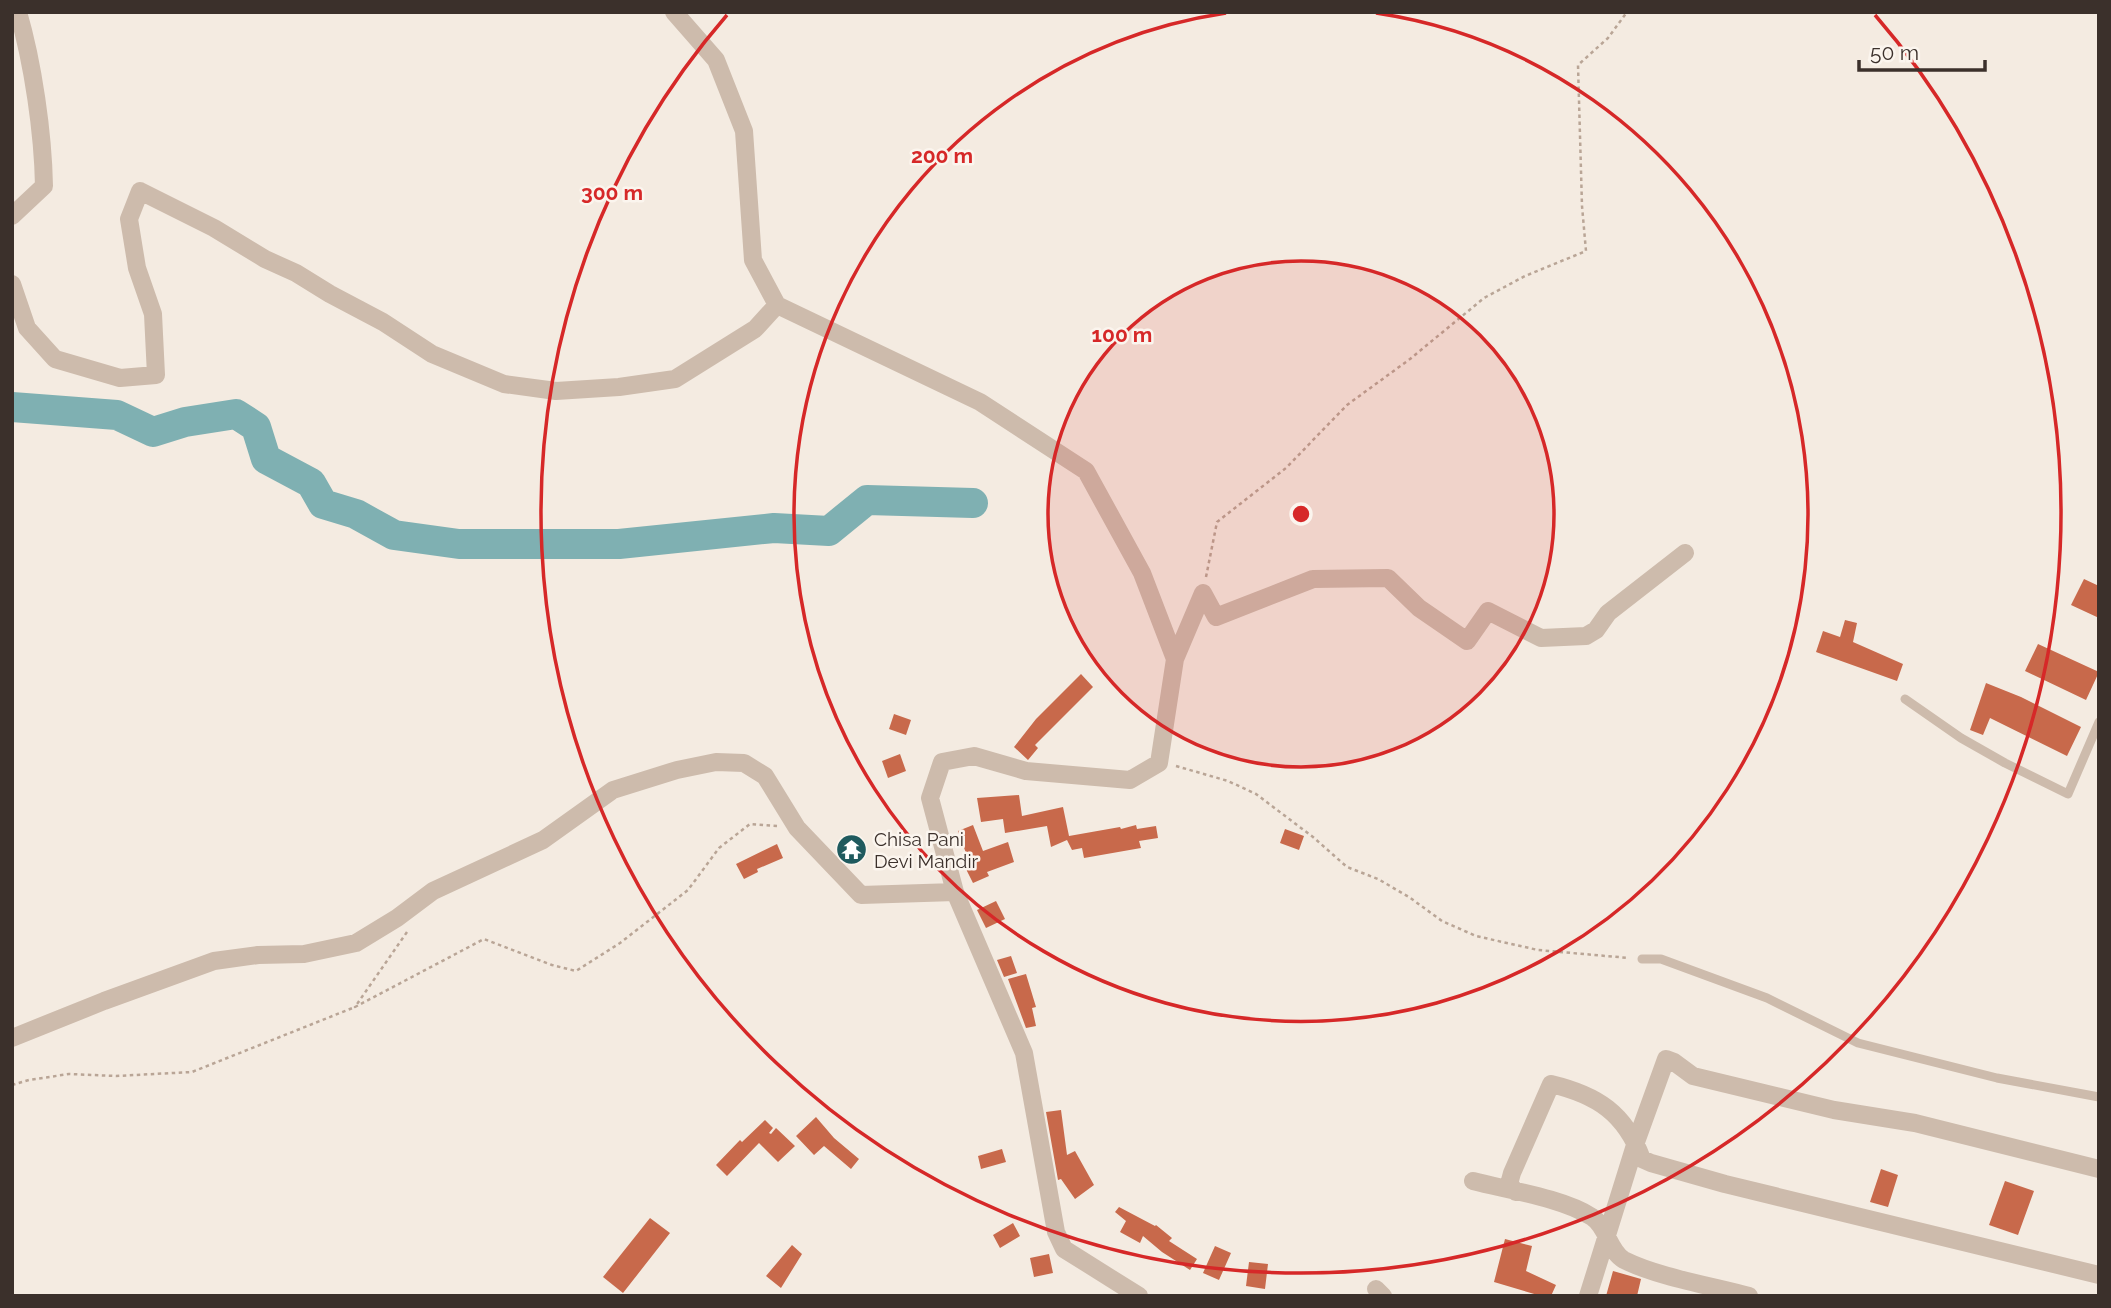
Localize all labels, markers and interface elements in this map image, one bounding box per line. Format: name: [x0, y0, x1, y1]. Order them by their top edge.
scale bar: [1859, 28, 1985, 72]
text: 50 m: [1870, 40, 1919, 65]
text: 200 m: [911, 143, 973, 168]
text: 300 m: [581, 180, 643, 205]
text: 100 m: [1092, 322, 1152, 347]
centre of rings: [1289, 502, 1313, 526]
place label: Chisa Pani Devi Mandir: [874, 828, 979, 872]
temple icon: Chisa Pani Devi Mandir: [834, 833, 868, 867]

